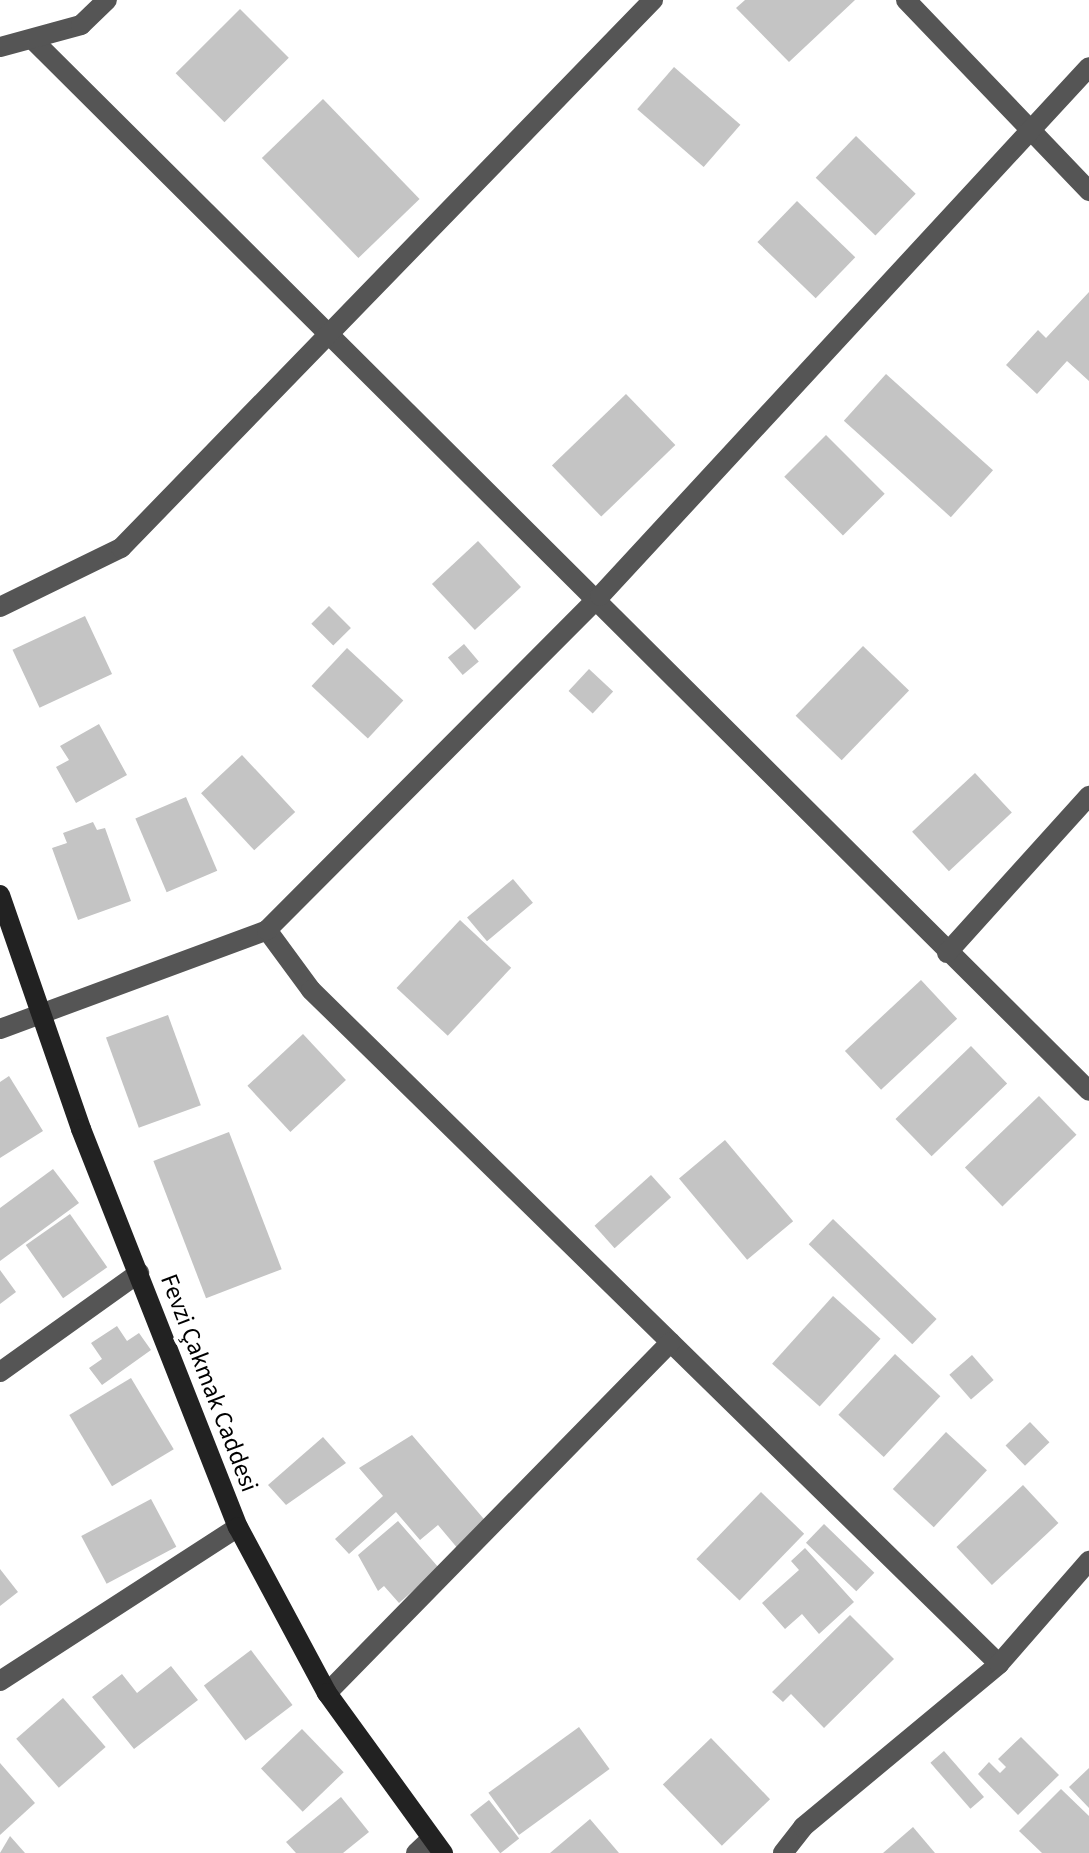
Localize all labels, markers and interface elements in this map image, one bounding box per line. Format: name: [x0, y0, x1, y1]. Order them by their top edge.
street label: Fevzi Çakmak Caddesi: [154, 1270, 264, 1496]

